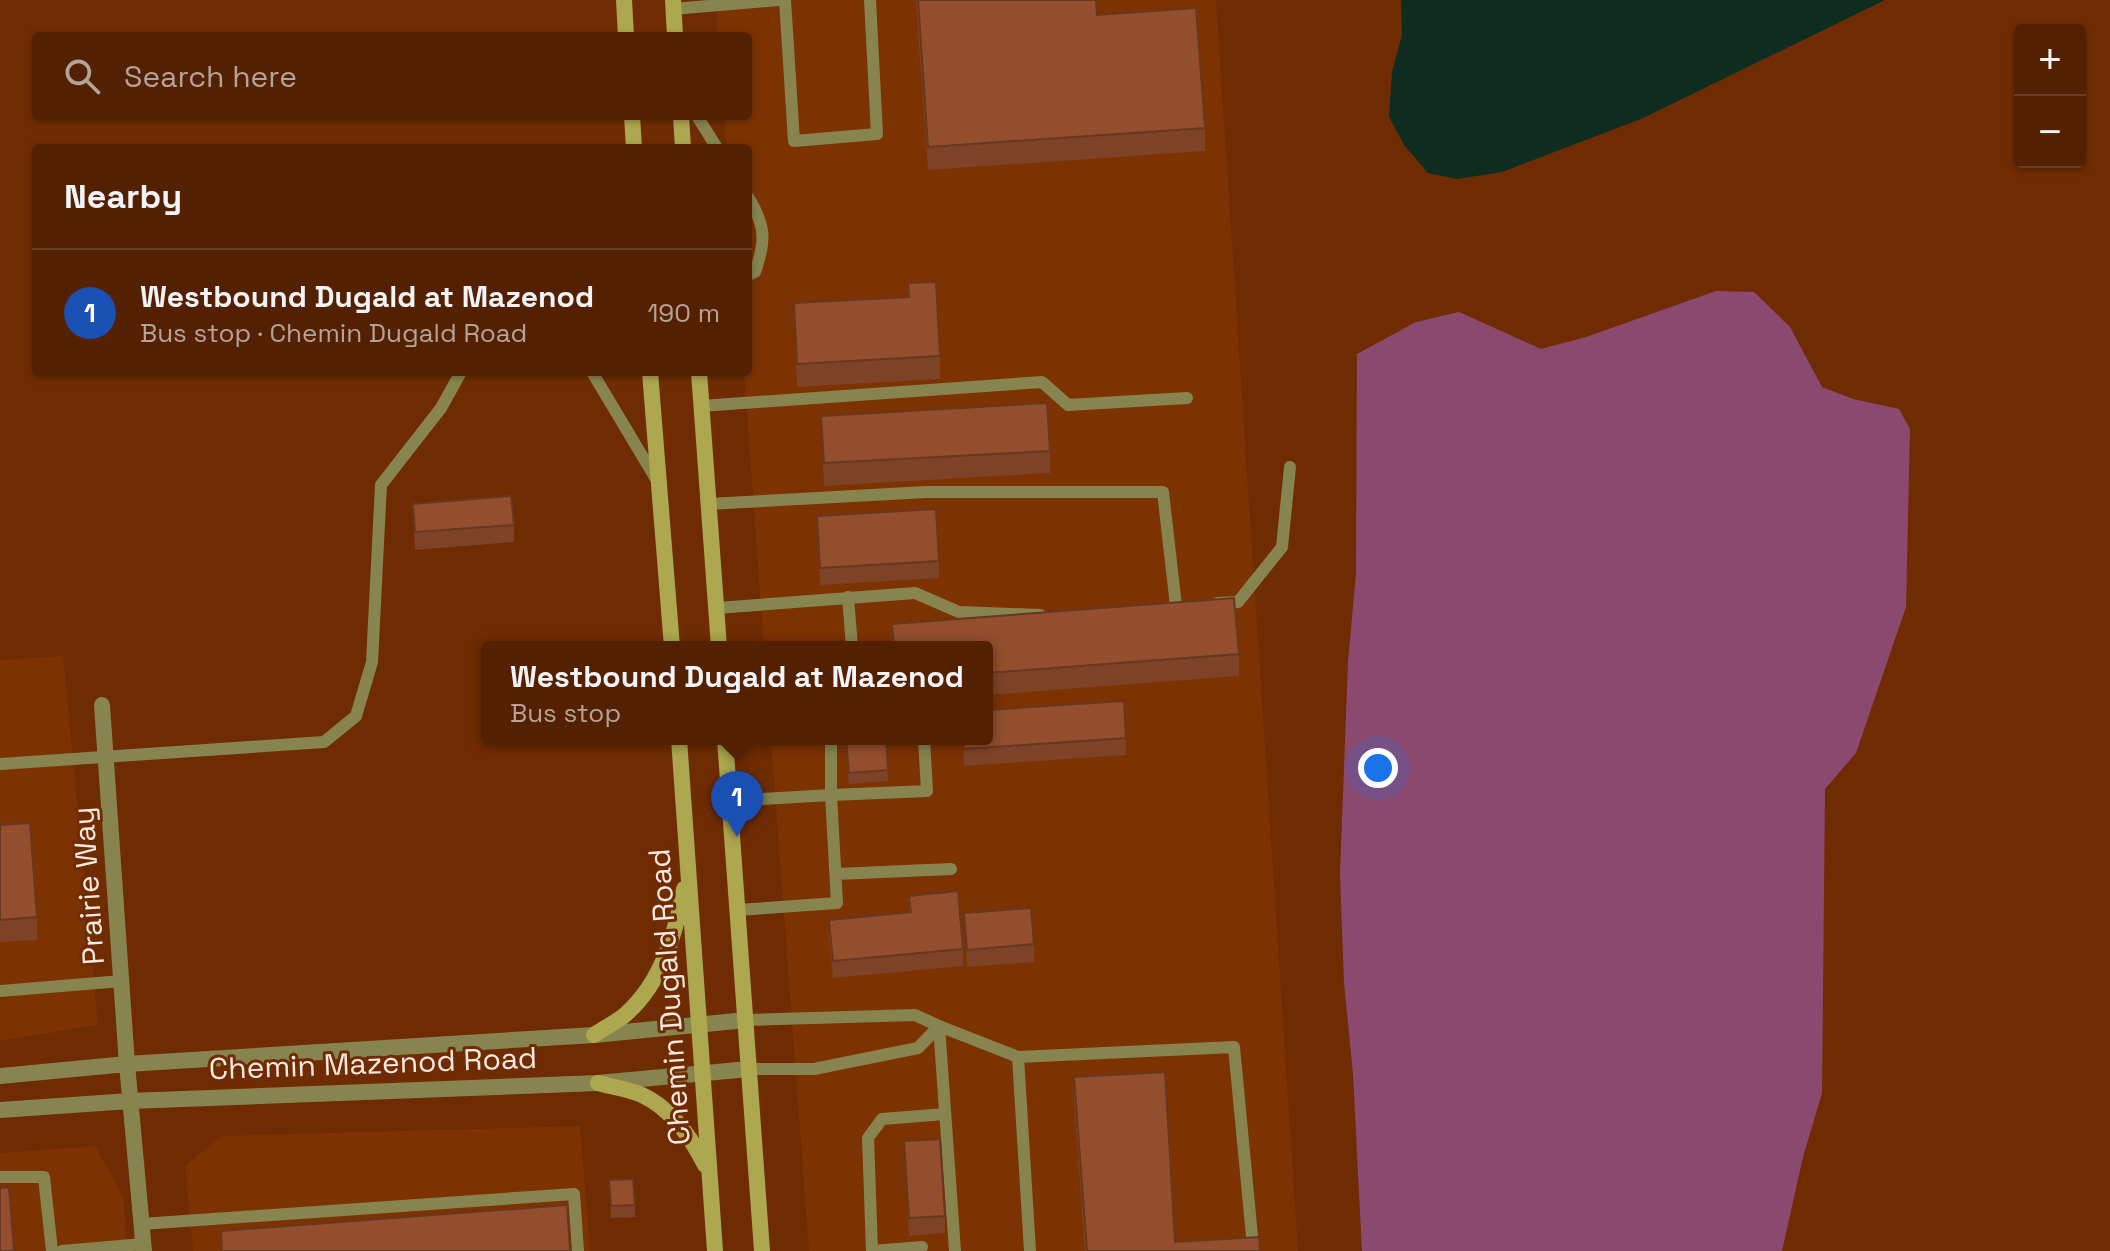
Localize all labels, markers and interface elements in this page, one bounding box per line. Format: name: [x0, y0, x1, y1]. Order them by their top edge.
map controls: [2014, 24, 2086, 168]
button: +: [2014, 24, 2086, 96]
search box: [32, 32, 752, 120]
icon: search: [60, 54, 104, 98]
text: Search here: [124, 57, 297, 96]
button: −: [2014, 96, 2086, 168]
text: Nearby: [64, 175, 182, 218]
text: Westbound Dugald at Mazenod: [140, 277, 594, 316]
text: 1: [84, 296, 96, 330]
text: 190 m: [648, 296, 720, 330]
text: Bus stop · Chemin Dugald Road: [140, 316, 527, 350]
popup: [481, 641, 993, 745]
text: Westbound Dugald at Mazenod: [510, 657, 964, 696]
text: Bus stop: [510, 696, 621, 730]
your location: [1358, 748, 1398, 788]
pin: 1: [711, 771, 763, 837]
street label: Prairie Way: [63, 806, 113, 966]
street label: Chemin Dugald Road: [639, 847, 699, 1147]
street label: Chemin Mazenod Road: [208, 1038, 538, 1088]

